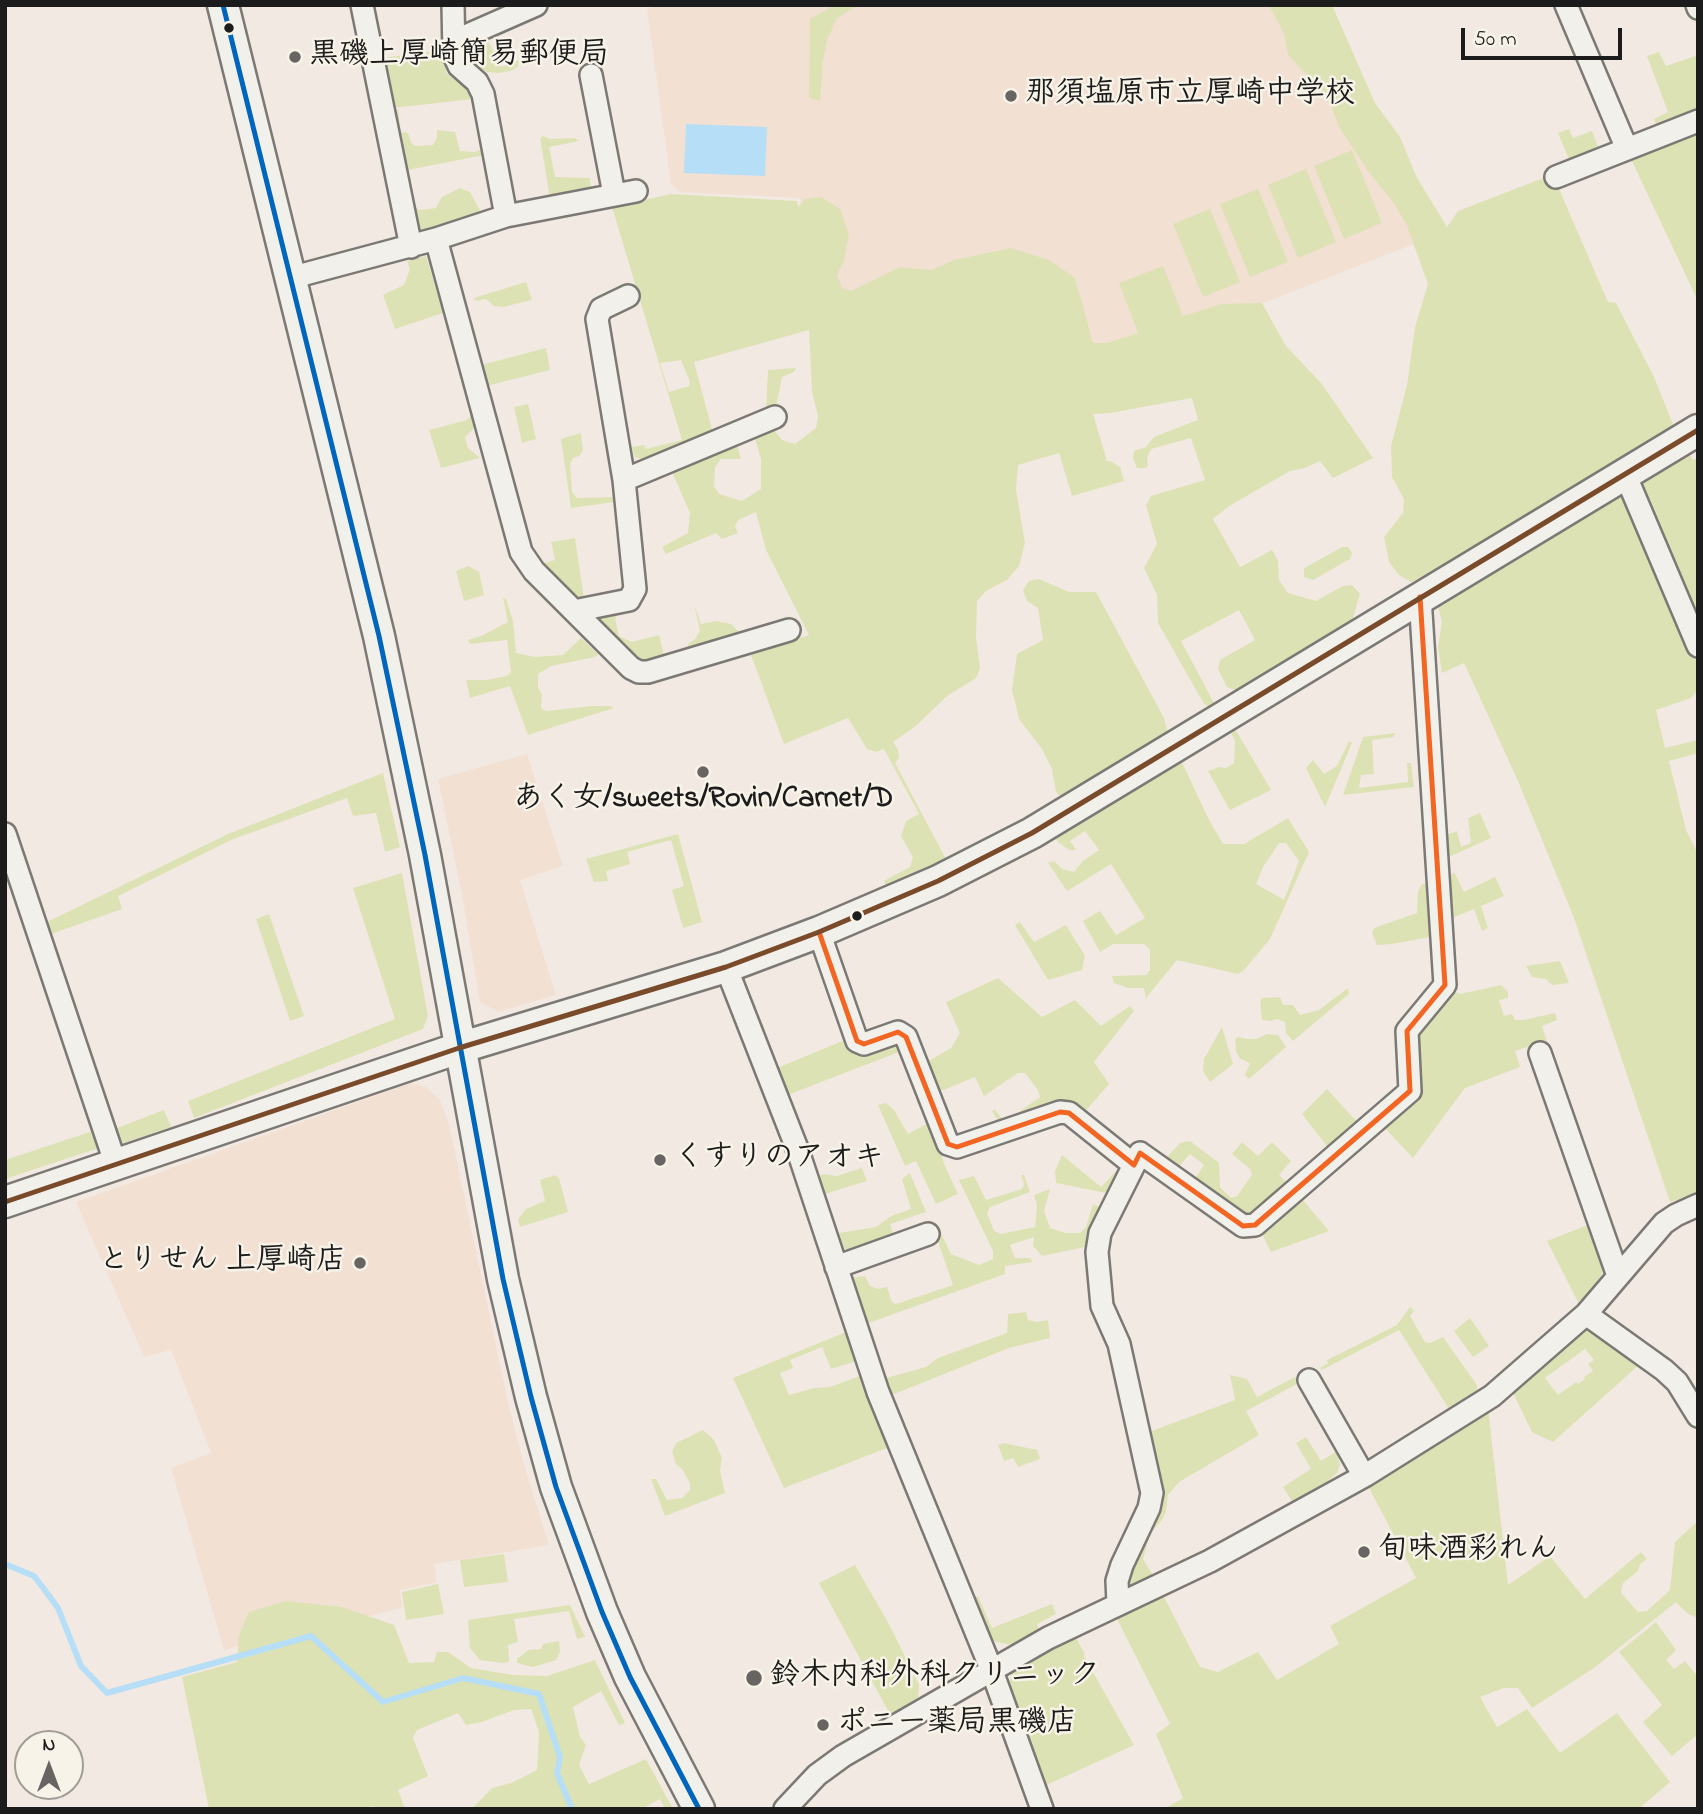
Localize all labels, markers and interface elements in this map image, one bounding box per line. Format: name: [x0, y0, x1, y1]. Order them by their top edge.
scale bar: [1465, 14, 1626, 58]
unlabelled marker: [222, 21, 236, 35]
text: 50 m: [1474, 25, 1517, 55]
place label: 黒磯上厚崎簡易郵便局: [309, 39, 609, 75]
marker: 黒磯上厚崎簡易郵便局: [287, 49, 303, 65]
place label: 那須塩原市立厚崎中学校: [1025, 78, 1355, 114]
marker: 那須塩原市立厚崎中学校: [1003, 88, 1019, 104]
marker: あく女/sweets/Rovin/Carnet/D: [695, 764, 711, 780]
place label: あく女/sweets/Rovin/Carnet/D: [513, 783, 893, 819]
unlabelled marker: [850, 909, 864, 923]
place label: くすりのアオキ: [674, 1142, 884, 1178]
marker: くすりのアオキ: [652, 1152, 668, 1168]
place label: とりせん 上厚崎店: [99, 1245, 346, 1281]
marker: とりせん 上厚崎店: [352, 1255, 368, 1271]
place label: 旬味酒彩れん: [1378, 1534, 1558, 1570]
marker: 旬味酒彩れん: [1356, 1544, 1372, 1560]
place label: 鈴木内科外科クリニック: [770, 1660, 1100, 1696]
marker: 鈴木内科外科クリニック: [744, 1668, 764, 1688]
place label: ポニー薬局黒磯店: [837, 1707, 1077, 1743]
marker: ポニー薬局黒磯店: [815, 1717, 831, 1733]
north arrow: [14, 1730, 84, 1800]
text: N: [43, 1732, 55, 1759]

